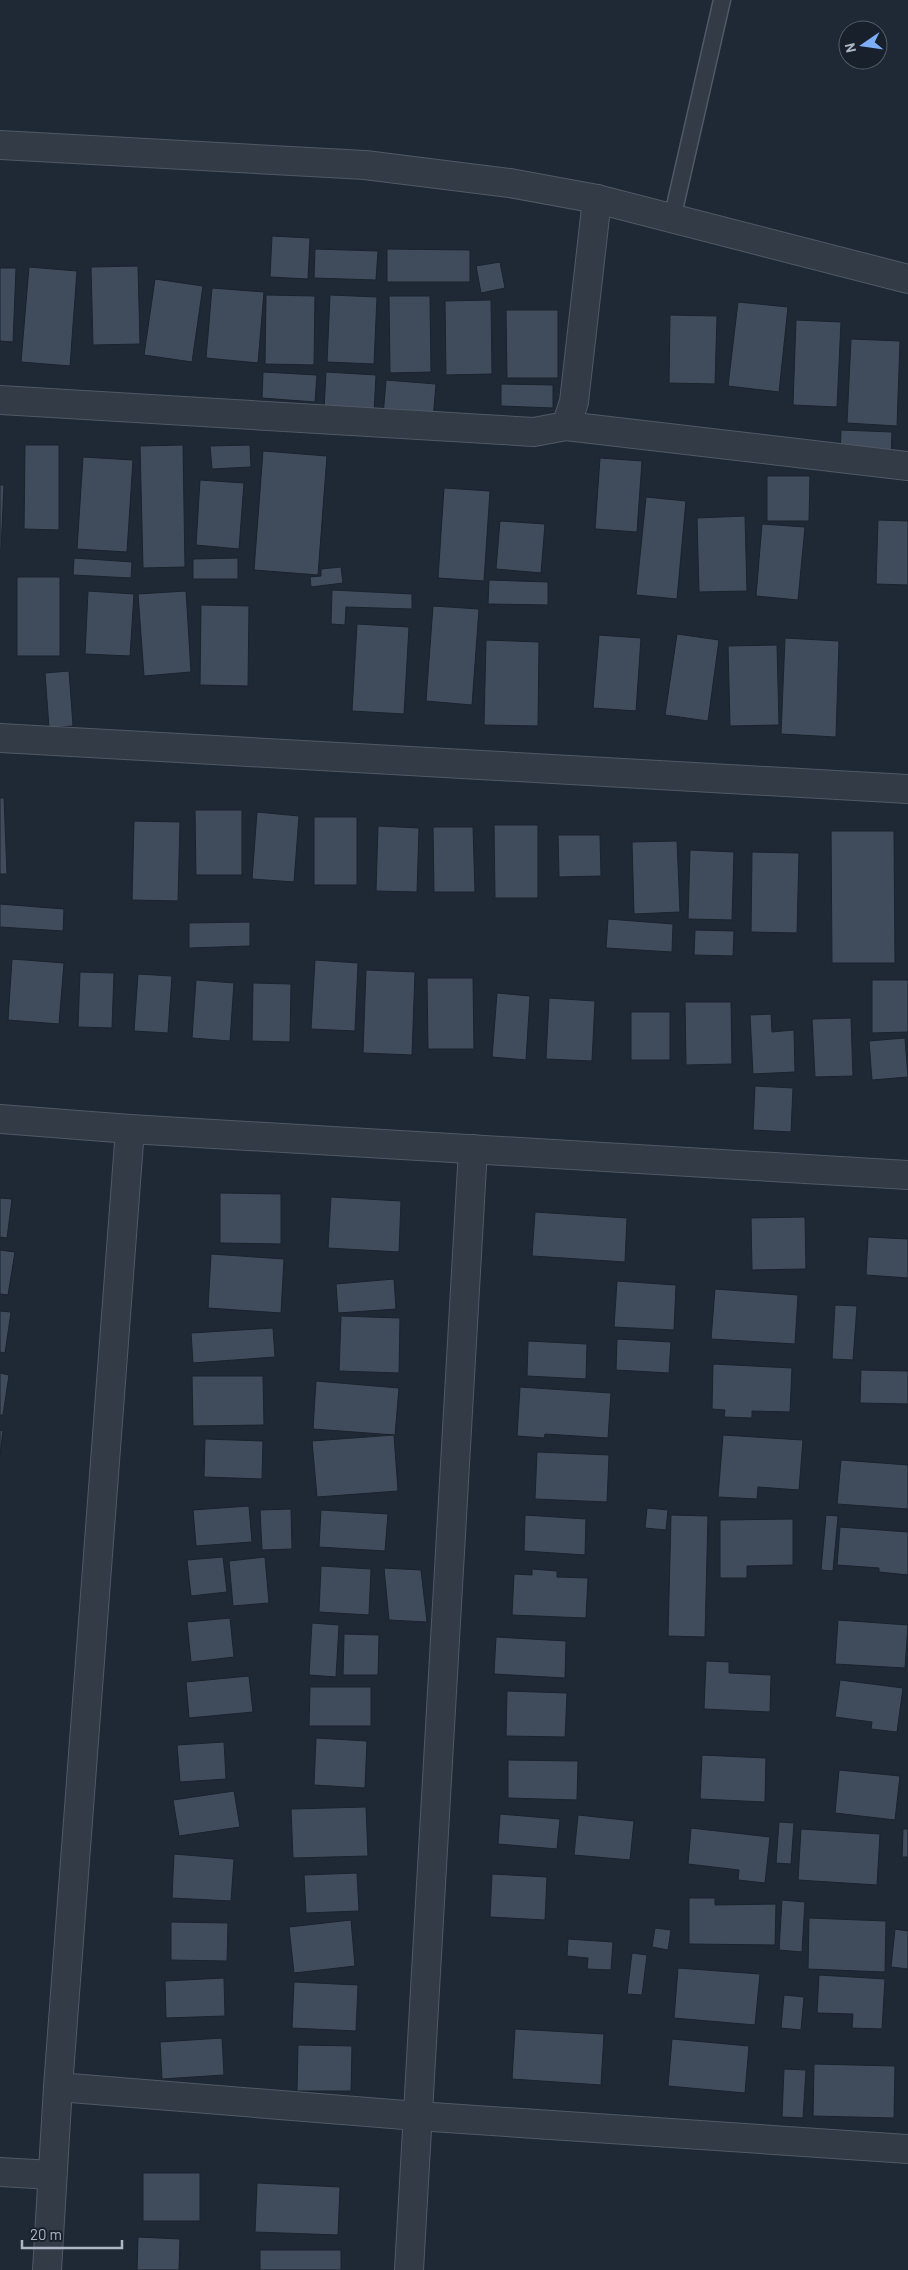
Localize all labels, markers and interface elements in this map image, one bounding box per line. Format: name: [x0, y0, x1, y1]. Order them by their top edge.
north arrow: [838, 20, 888, 70]
text: N: [841, 42, 859, 54]
scale bar: [22, 2218, 122, 2250]
text: 20 m: [30, 2225, 62, 2243]

